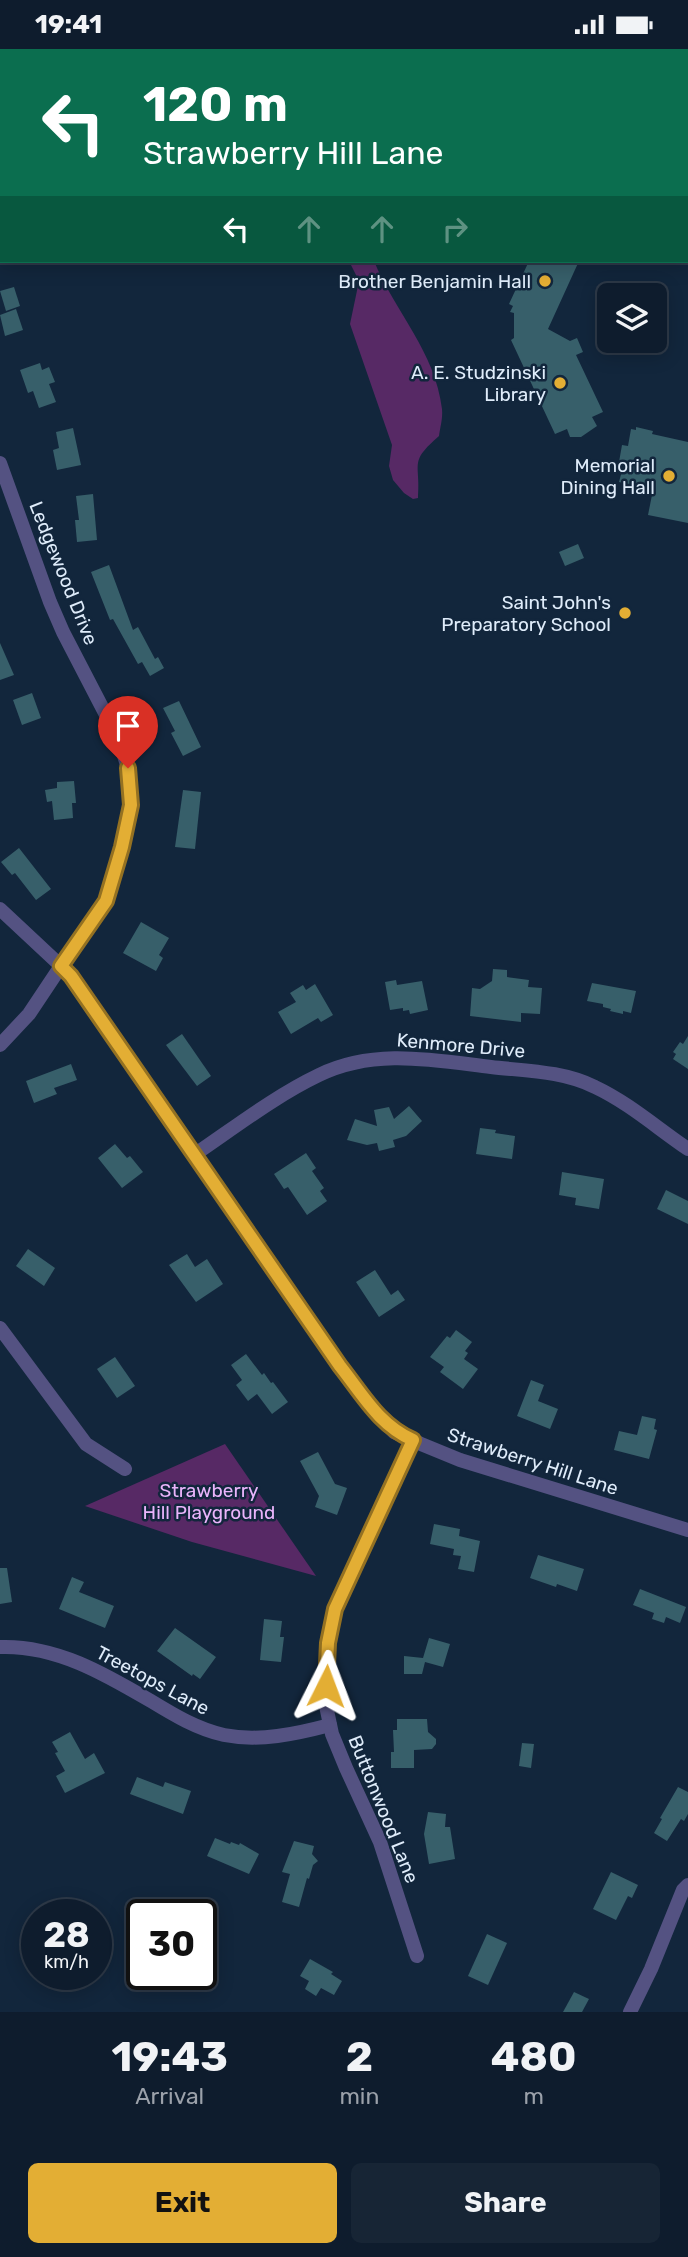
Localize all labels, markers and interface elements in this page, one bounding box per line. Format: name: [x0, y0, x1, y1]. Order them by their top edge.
text: 19:41: [35, 9, 102, 40]
text: 120 m: [143, 75, 288, 133]
icon: left: [28, 77, 119, 168]
text: Strawberry Hill Lane: [143, 134, 444, 172]
icon: left: [217, 210, 255, 248]
icon: ahead: [290, 210, 328, 248]
icon: ahead: [363, 210, 401, 248]
icon: right: [436, 210, 474, 248]
place label: Brother Benjamin Hall: [338, 270, 531, 293]
marker: Brother Benjamin Hall: [537, 273, 553, 289]
map controls: [597, 283, 667, 353]
button: layers: [597, 283, 667, 353]
place label: A. E. Studzinski Library: [411, 361, 546, 406]
marker: A. E. Studzinski Library: [552, 375, 568, 391]
place label: Memorial Dining Hall: [560, 454, 655, 499]
marker: Memorial Dining Hall: [661, 468, 677, 484]
street label: Ledgewood Drive: [24, 498, 103, 648]
place label: Saint John's Preparatory School: [441, 591, 611, 636]
marker: Saint John's Preparatory School: [617, 605, 633, 621]
pin: [98, 696, 158, 768]
icon: arrive: [109, 707, 147, 745]
street label: Kenmore Drive: [396, 1028, 526, 1063]
street label: Strawberry Hill Lane: [444, 1423, 621, 1500]
park label: Strawberry Hill Playground: [143, 1479, 275, 1524]
street label: Treetops Lane: [92, 1641, 213, 1720]
position arrow: [289, 1649, 363, 1723]
street label: Buttonwood Lane: [343, 1732, 424, 1886]
speed limit sign: 30: [126, 1899, 217, 1990]
text: 28: [43, 1914, 90, 1956]
text: km/h: [44, 1951, 89, 1973]
text: 19:43: [111, 2032, 228, 2082]
text: 2: [346, 2032, 373, 2082]
text: 480: [491, 2032, 576, 2082]
text: Arrival: [135, 2082, 204, 2110]
text: min: [339, 2082, 379, 2110]
text: m: [523, 2082, 544, 2110]
button: Exit: [28, 2163, 337, 2243]
button: Share: [351, 2163, 660, 2243]

